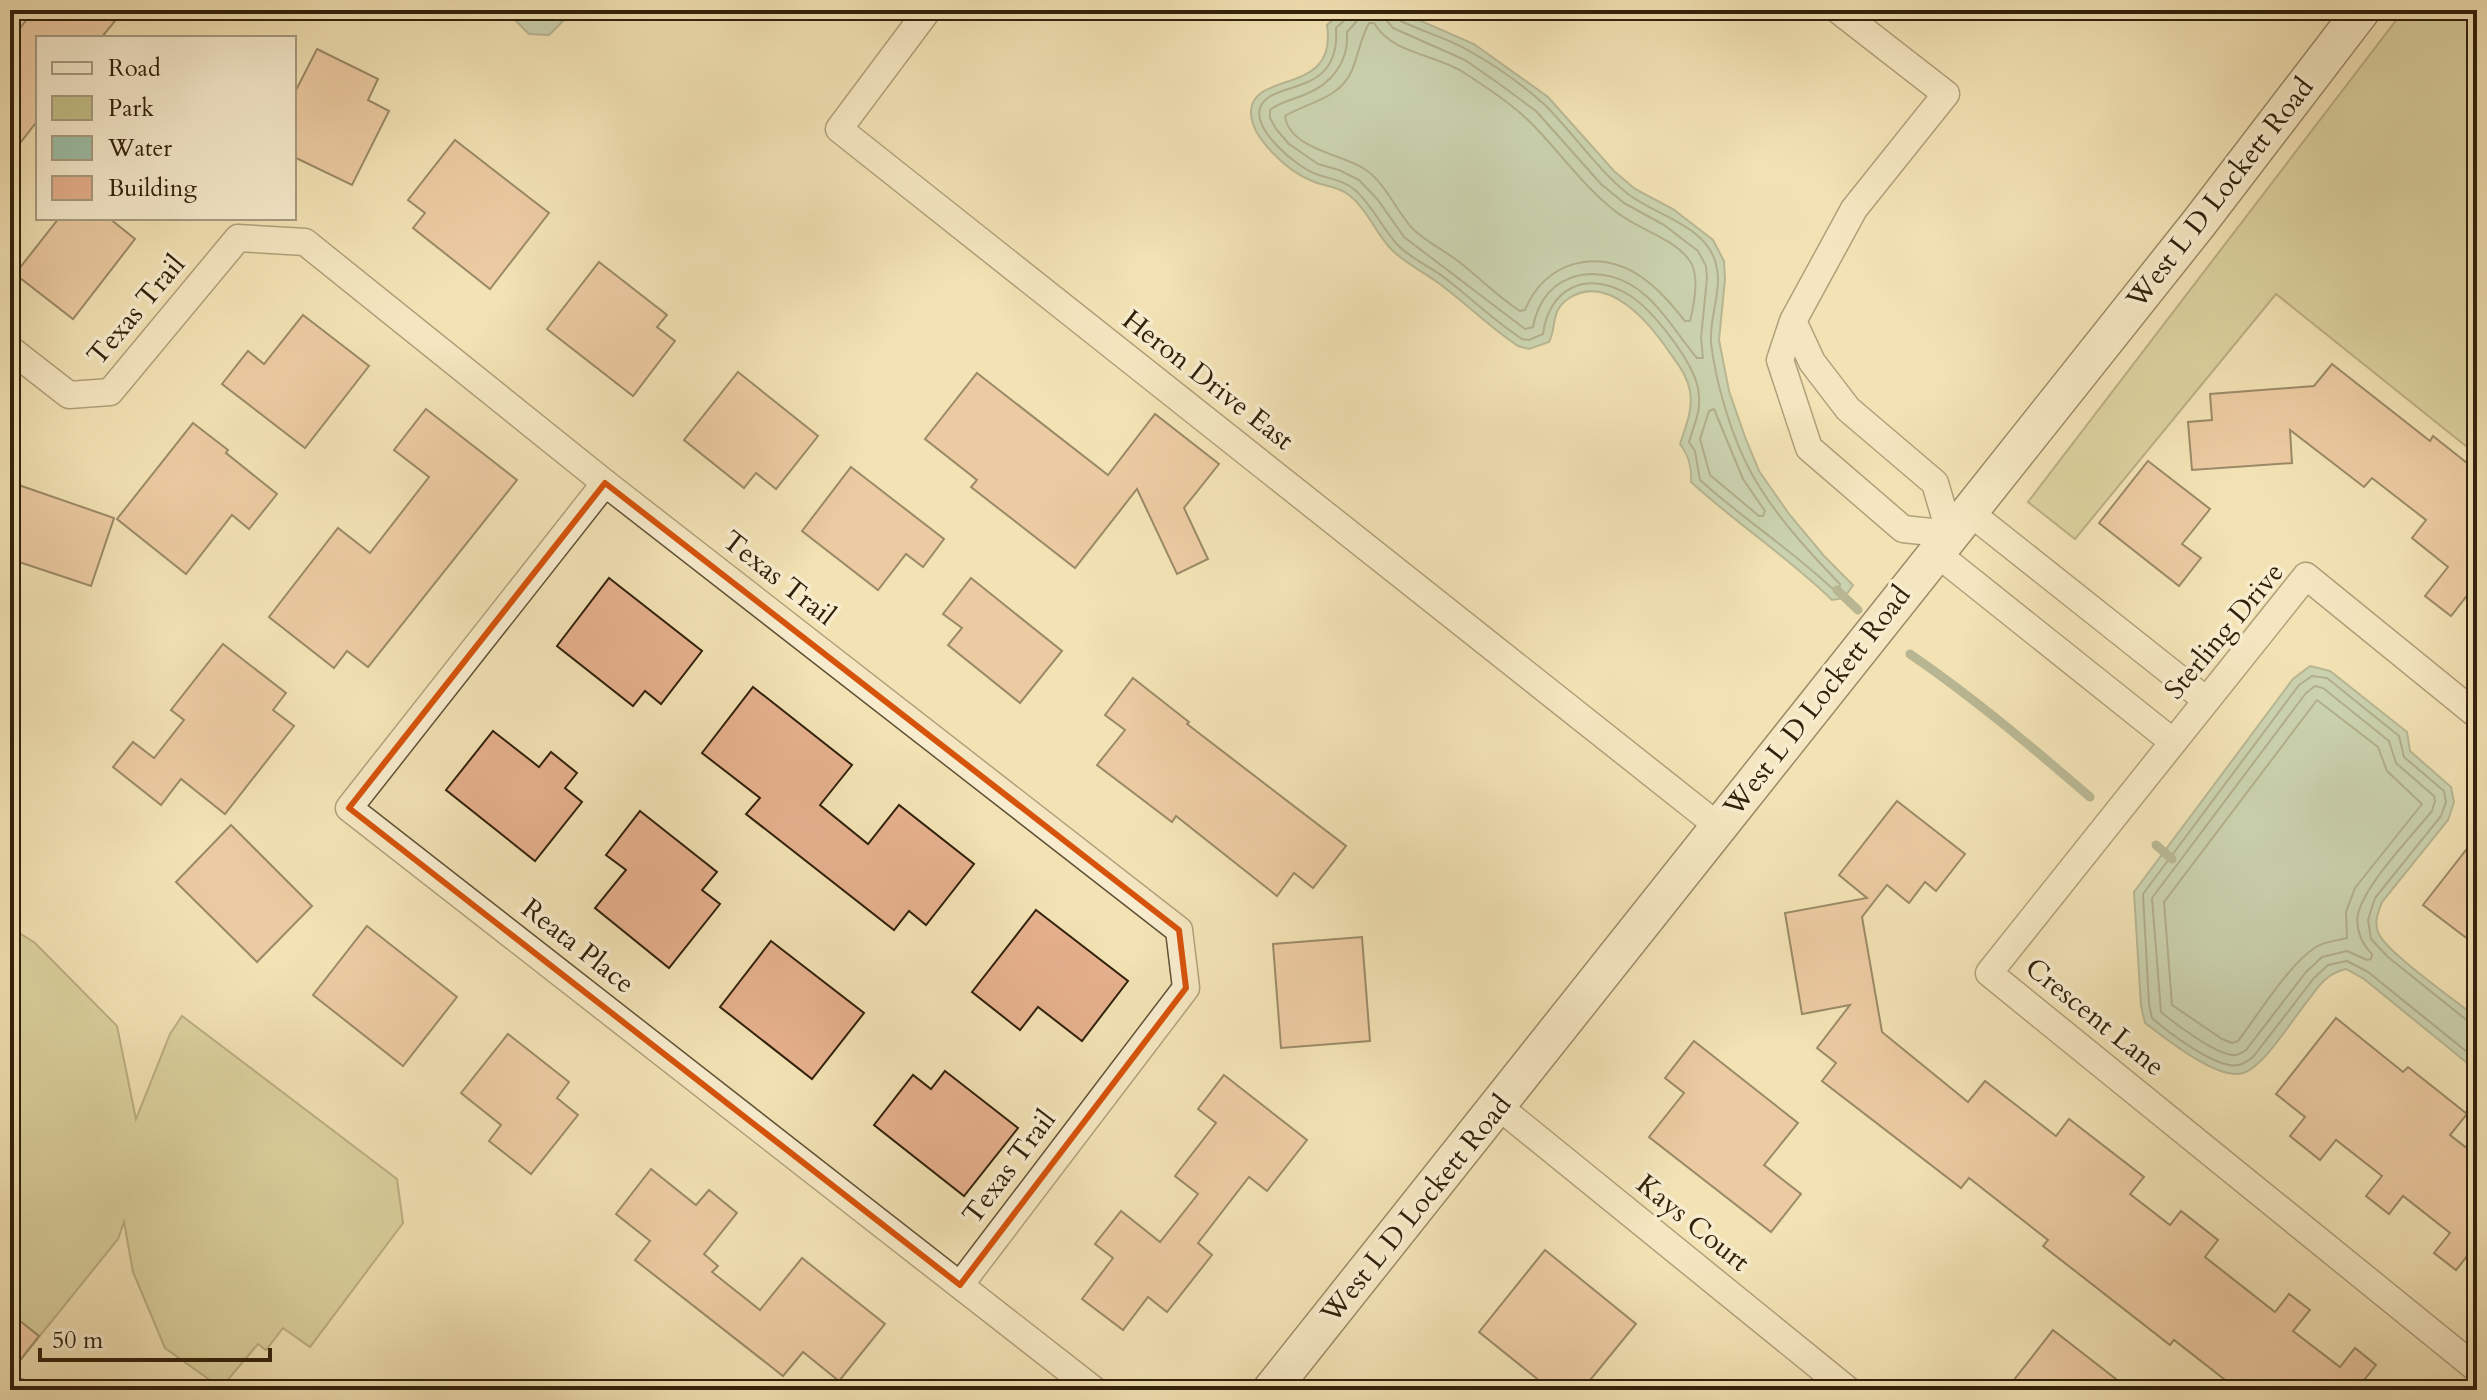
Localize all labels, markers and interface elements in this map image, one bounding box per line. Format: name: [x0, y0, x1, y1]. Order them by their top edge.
legend: [36, 36, 296, 220]
text: Road: [108, 52, 161, 85]
street label: West L D Lockett Road: [2117, 70, 2322, 317]
text: Park: [108, 92, 154, 125]
text: Water: [107, 132, 172, 165]
text: Building: [108, 172, 198, 205]
street label: Texas Trail: [78, 246, 194, 374]
street label: Heron Drive East: [1114, 301, 1302, 459]
street label: Texas Trail: [715, 522, 843, 634]
street label: Sterling Drive: [2156, 555, 2292, 707]
street label: West L D Lockett Road: [1714, 578, 1919, 825]
street label: Reata Place: [514, 890, 642, 1002]
street label: Crescent Lane: [2017, 949, 2173, 1085]
street label: West L D Lockett Road: [1311, 1087, 1520, 1332]
street label: Texas Trail: [954, 1102, 1064, 1232]
street label: Kays Court: [1628, 1166, 1758, 1281]
scale bar: [40, 1312, 270, 1362]
text: 50 m: [52, 1324, 104, 1357]

